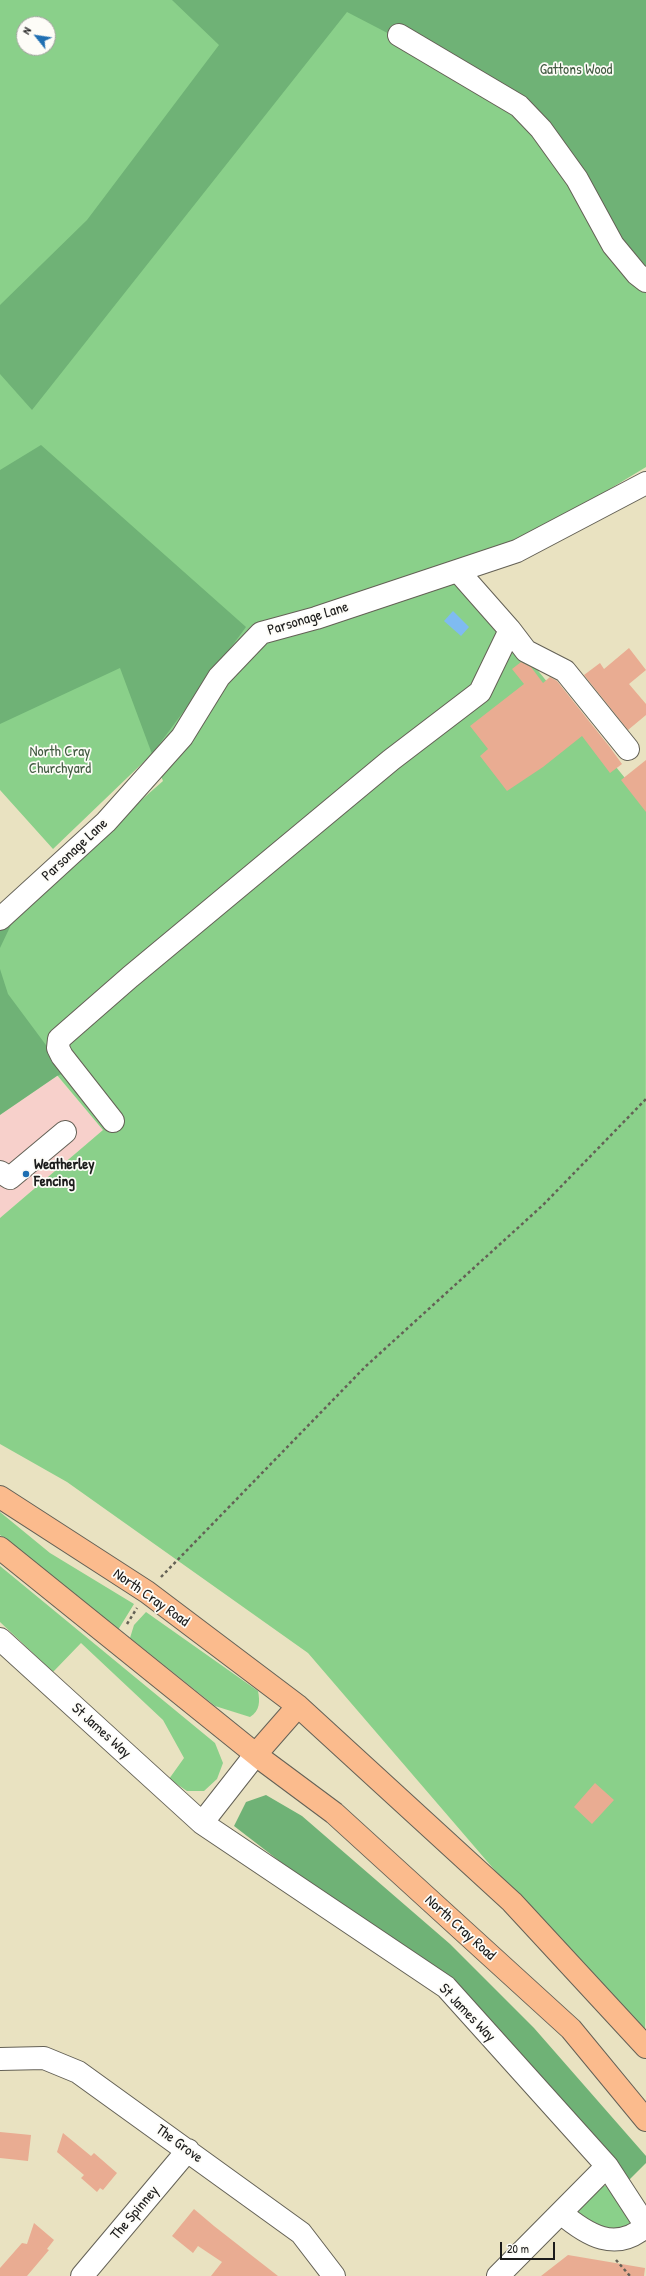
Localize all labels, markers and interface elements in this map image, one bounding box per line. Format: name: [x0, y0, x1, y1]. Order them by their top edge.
north arrow: [16, 16, 56, 56]
text: N: [19, 24, 34, 37]
park label: Gattons Wood: [540, 61, 612, 79]
street label: Parsonage Lane: [265, 598, 351, 640]
park label: North Cray Churchyard: [29, 743, 91, 778]
street label: Parsonage Lane: [38, 815, 112, 885]
place label: Weatherley Fencing: [34, 1156, 95, 1191]
marker: Weatherley Fencing: [21, 1169, 31, 1179]
street label: North Cray Road: [109, 1565, 193, 1631]
street label: St James Way: [68, 1700, 134, 1762]
street label: North Cray Road: [421, 1892, 499, 1964]
street label: St James Way: [435, 1980, 499, 2046]
street label: The Grove: [152, 2121, 206, 2167]
street label: The Spinney: [107, 2182, 163, 2244]
scale bar: [502, 2234, 557, 2260]
text: 20 m: [507, 2240, 529, 2257]

